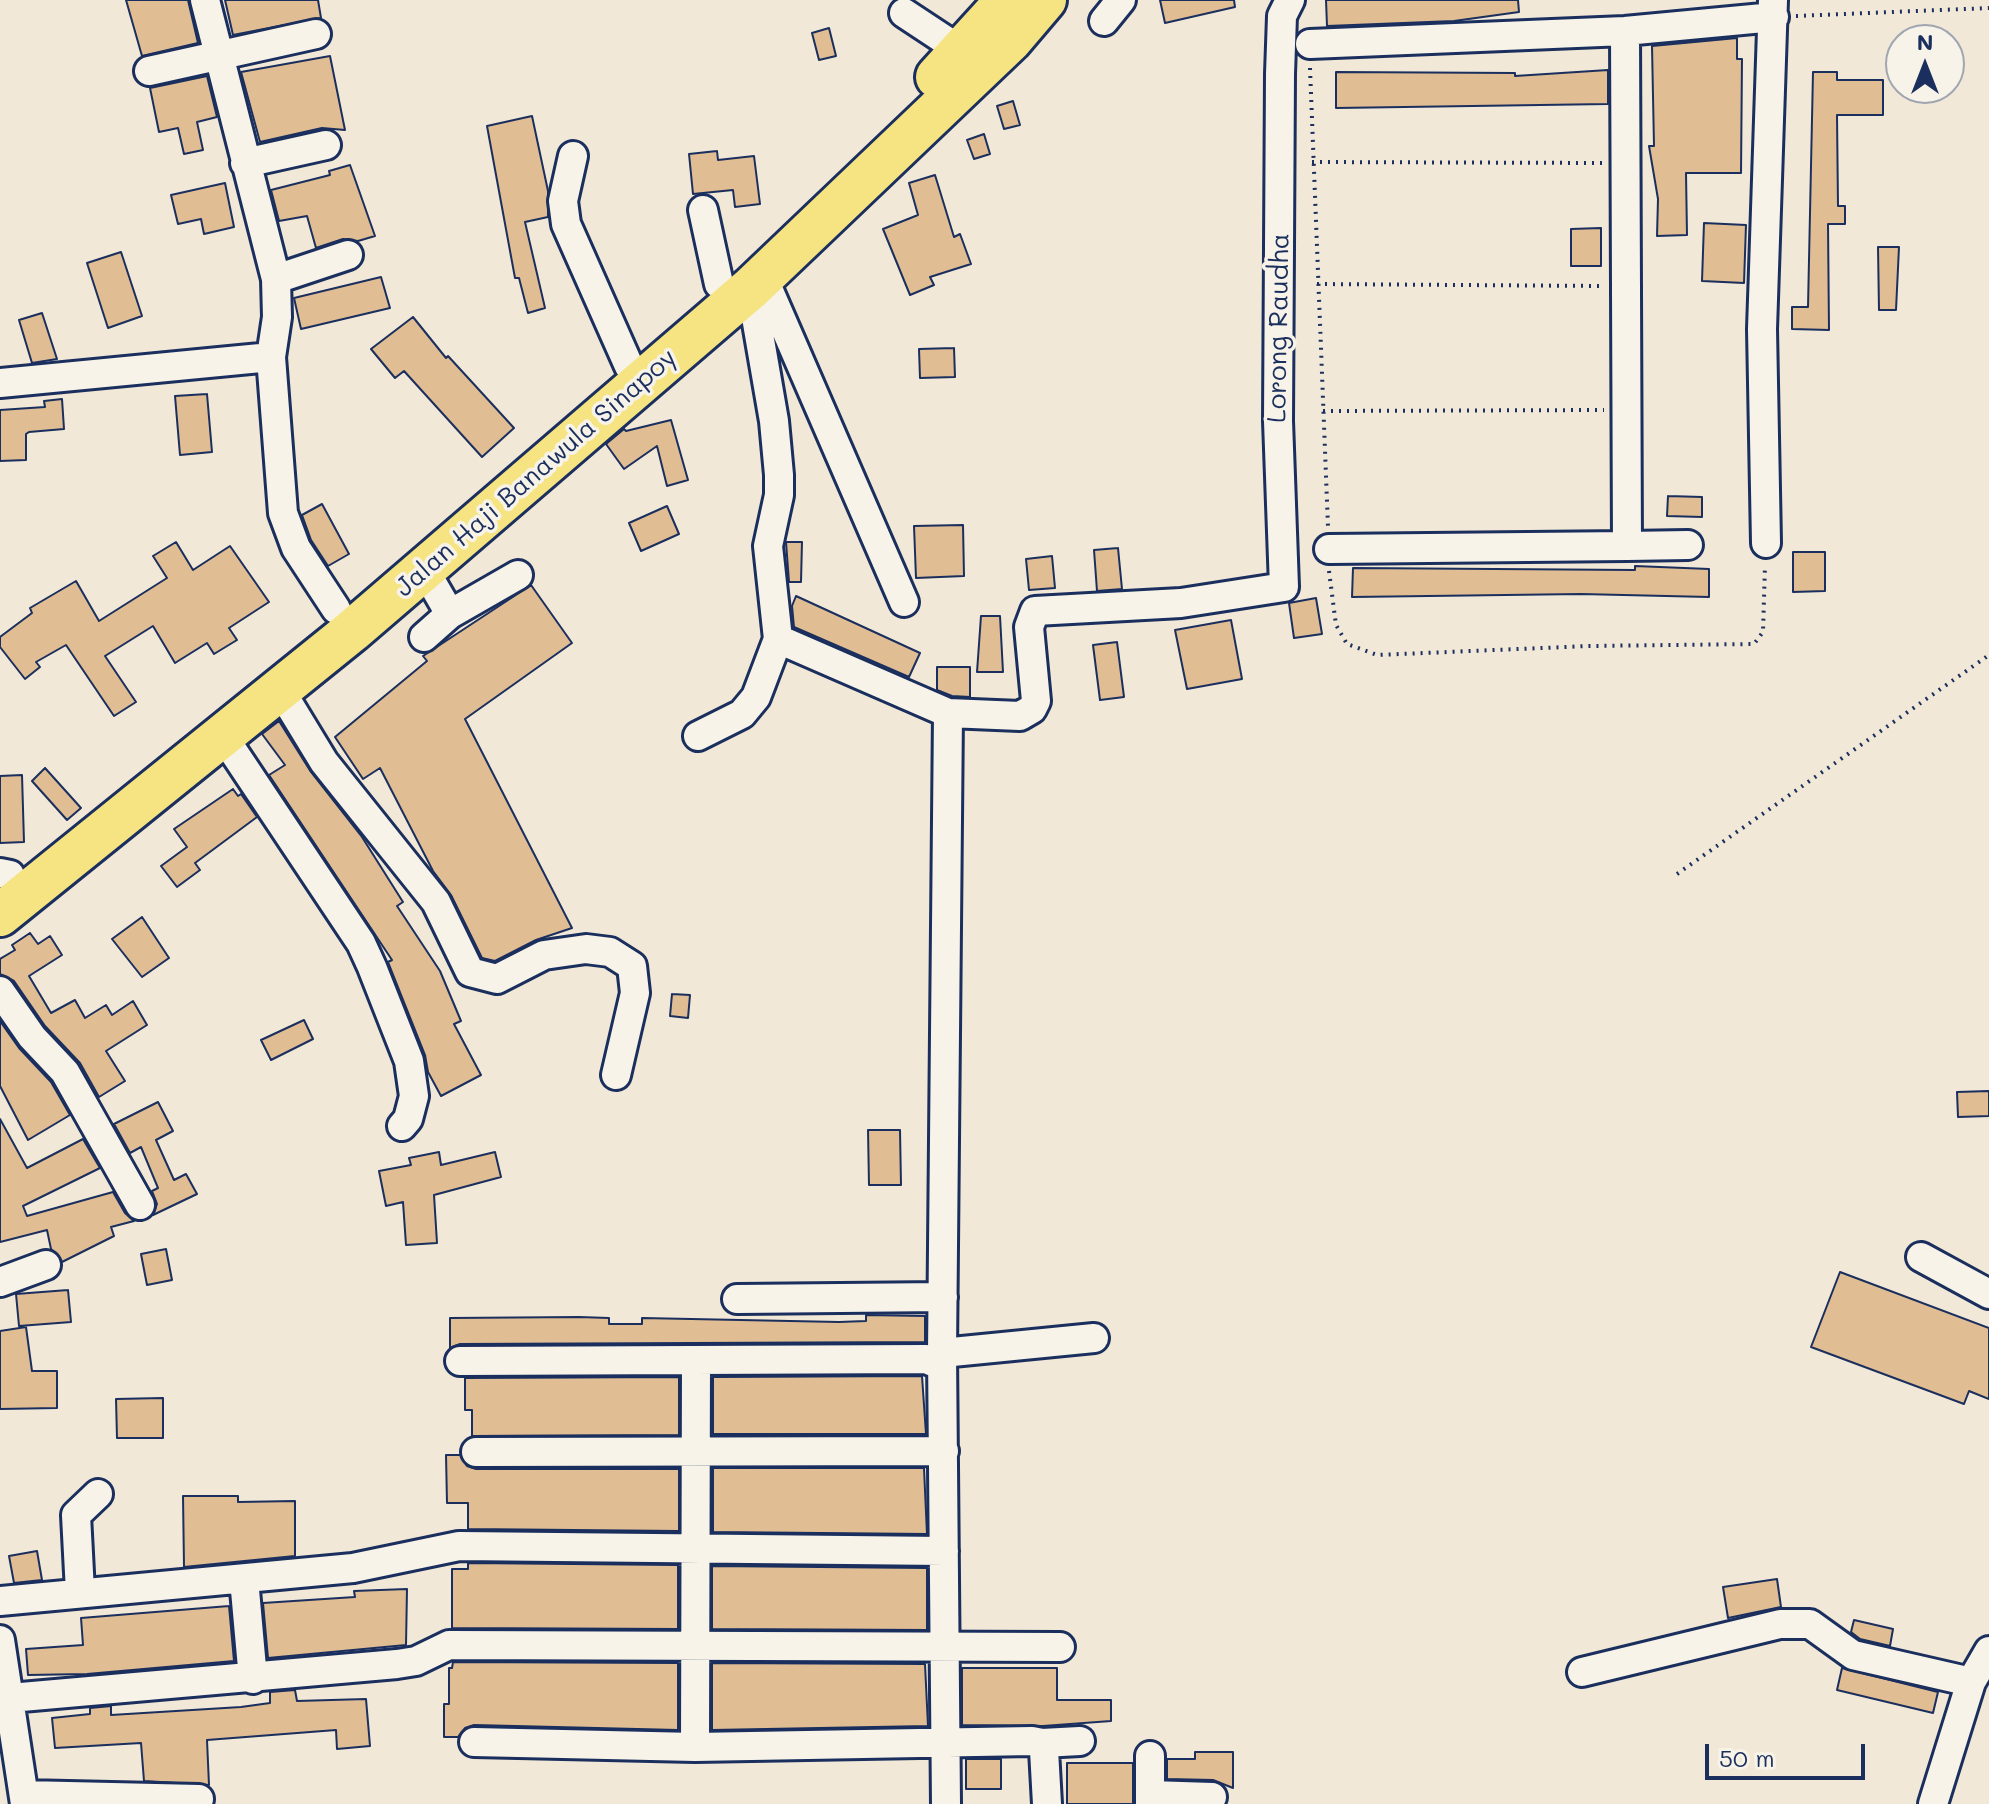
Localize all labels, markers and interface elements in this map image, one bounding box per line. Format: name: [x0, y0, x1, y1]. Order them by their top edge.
north arrow: [1885, 24, 1965, 104]
text: N: [1917, 27, 1933, 56]
street label: Lorong Raudha: [1262, 233, 1296, 423]
street label: Jalan Haji Banawula Sinapoy: [389, 342, 683, 604]
scale bar: [1709, 1728, 1869, 1778]
text: 50 m: [1719, 1742, 1775, 1773]

